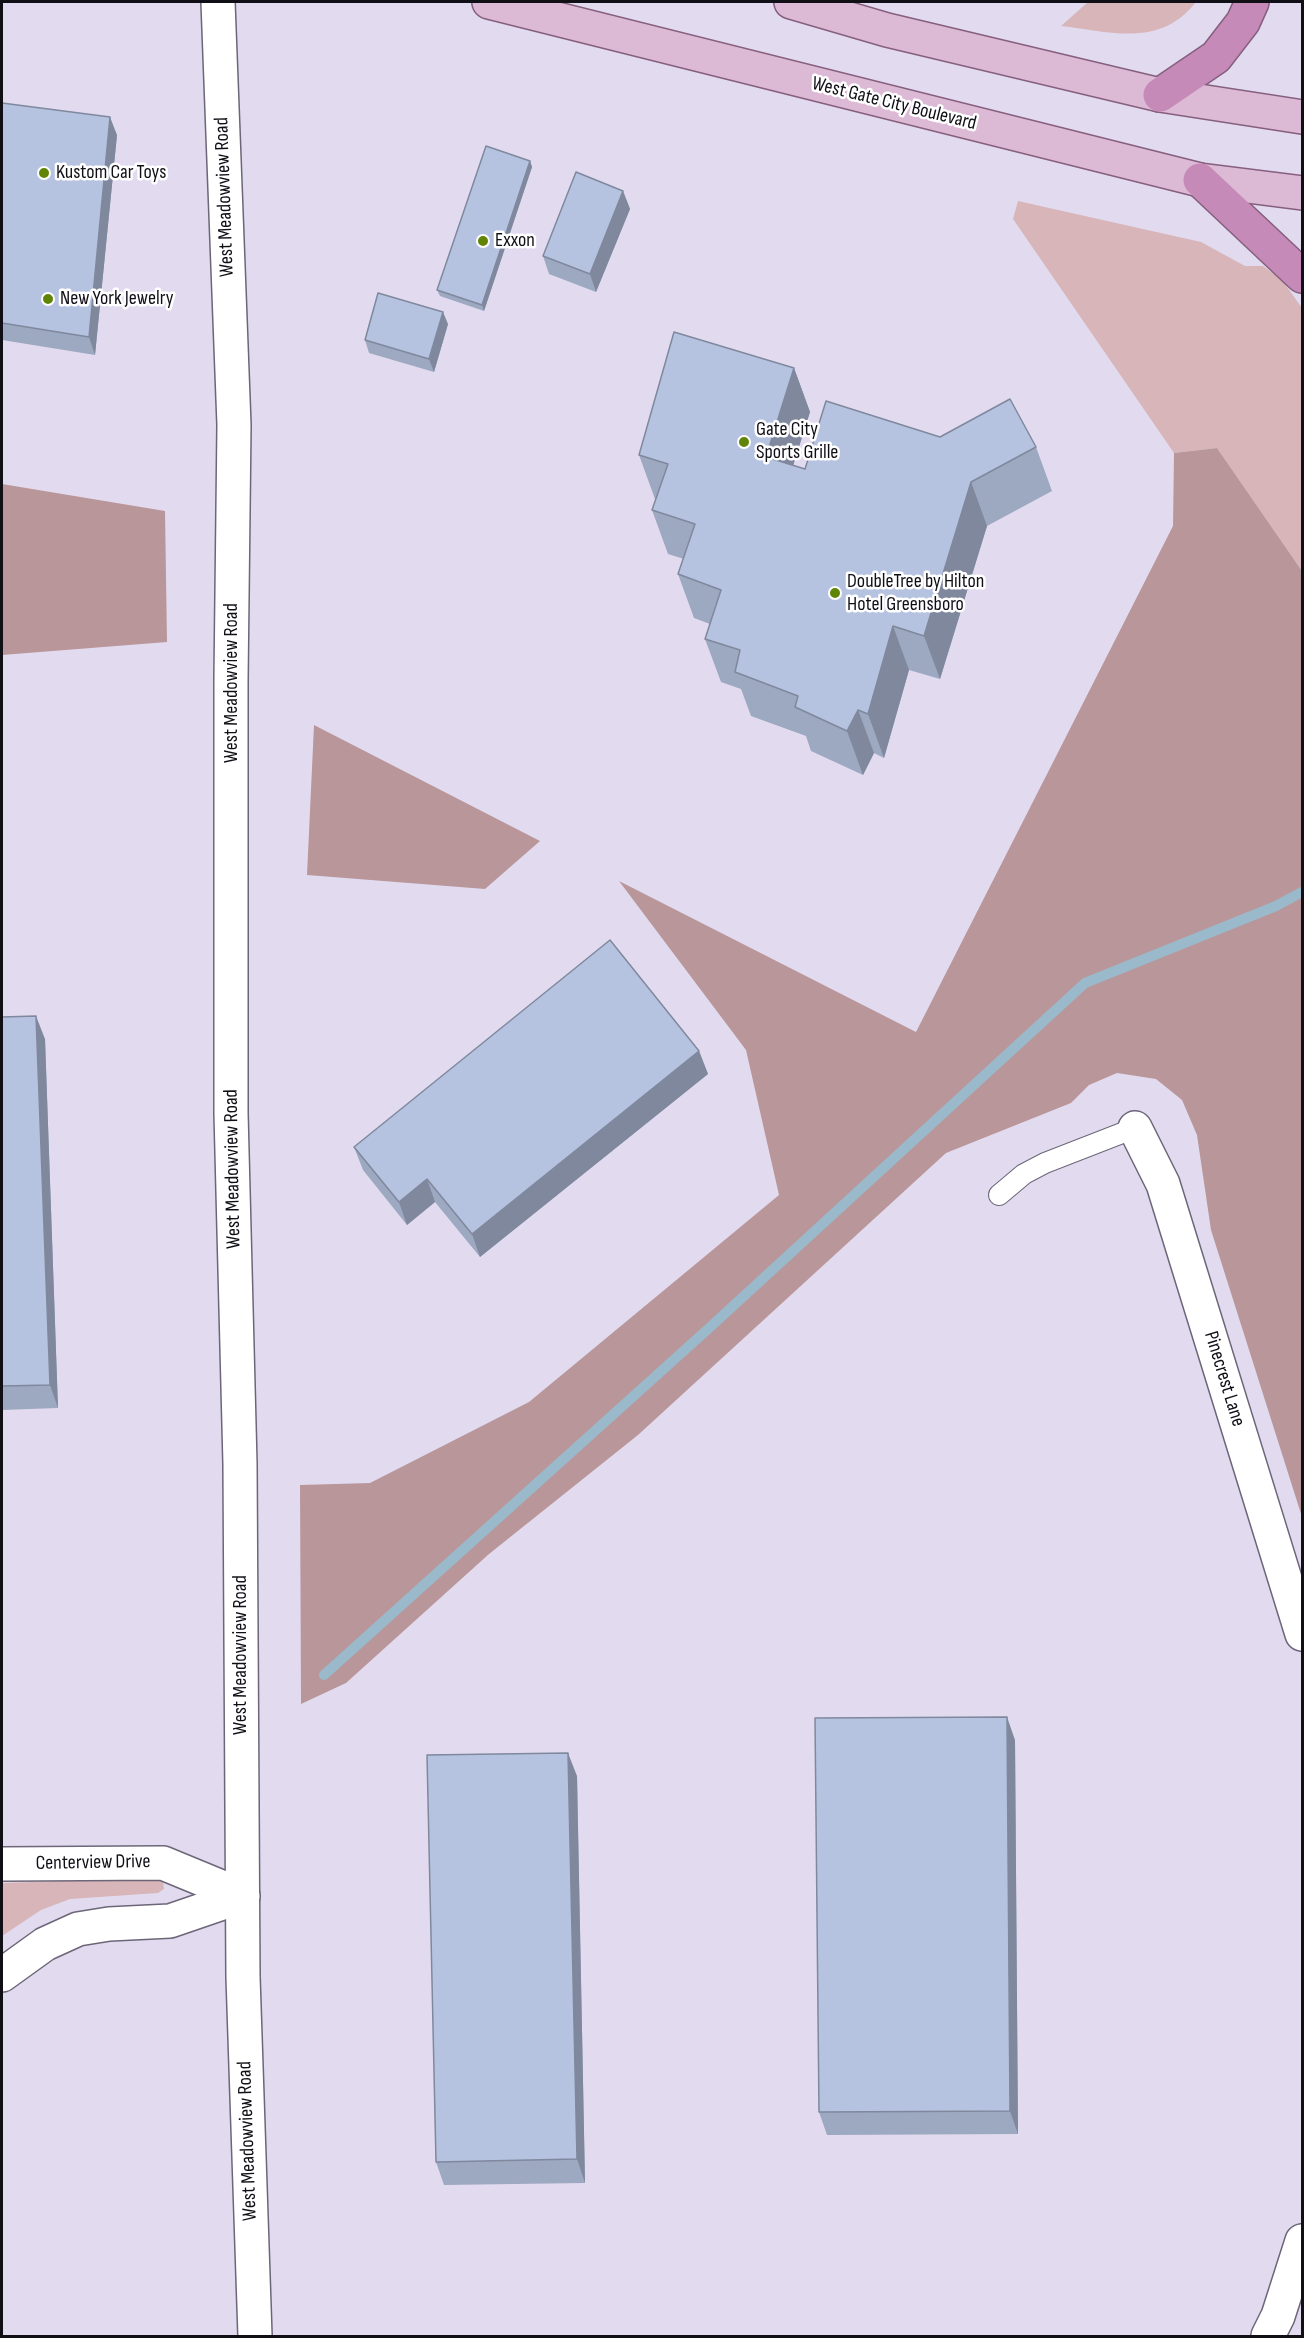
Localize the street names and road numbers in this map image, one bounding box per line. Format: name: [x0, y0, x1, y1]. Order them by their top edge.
street label: West Gate City Boulevard: [809, 72, 979, 136]
street label: West Meadowview Road: [210, 117, 240, 277]
street label: West Meadowview Road: [220, 603, 244, 763]
street label: West Meadowview Road: [220, 1089, 246, 1249]
street label: Pinecrest Lane: [1198, 1329, 1250, 1429]
street label: West Meadowview Road: [229, 1575, 253, 1735]
street label: Centerview Drive: [35, 1850, 151, 1876]
street label: West Meadowview Road: [233, 2061, 263, 2221]

